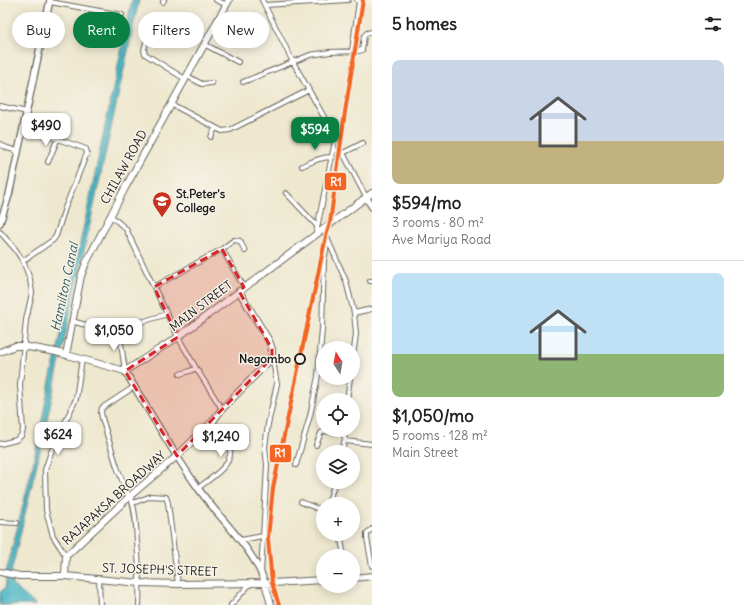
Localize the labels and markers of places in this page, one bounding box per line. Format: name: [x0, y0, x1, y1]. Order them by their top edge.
pin: $490: [22, 113, 70, 147]
pin: $594: [291, 117, 339, 151]
place label: St.Peter's College: [176, 186, 226, 216]
school or university icon: St.Peter's College: [151, 190, 173, 218]
pin: $1,050: [81, 318, 147, 352]
place label: Negombo: [239, 351, 291, 367]
marker: Negombo: [294, 353, 306, 365]
pin: $624: [34, 422, 82, 456]
pin: $1,240: [188, 424, 254, 458]

